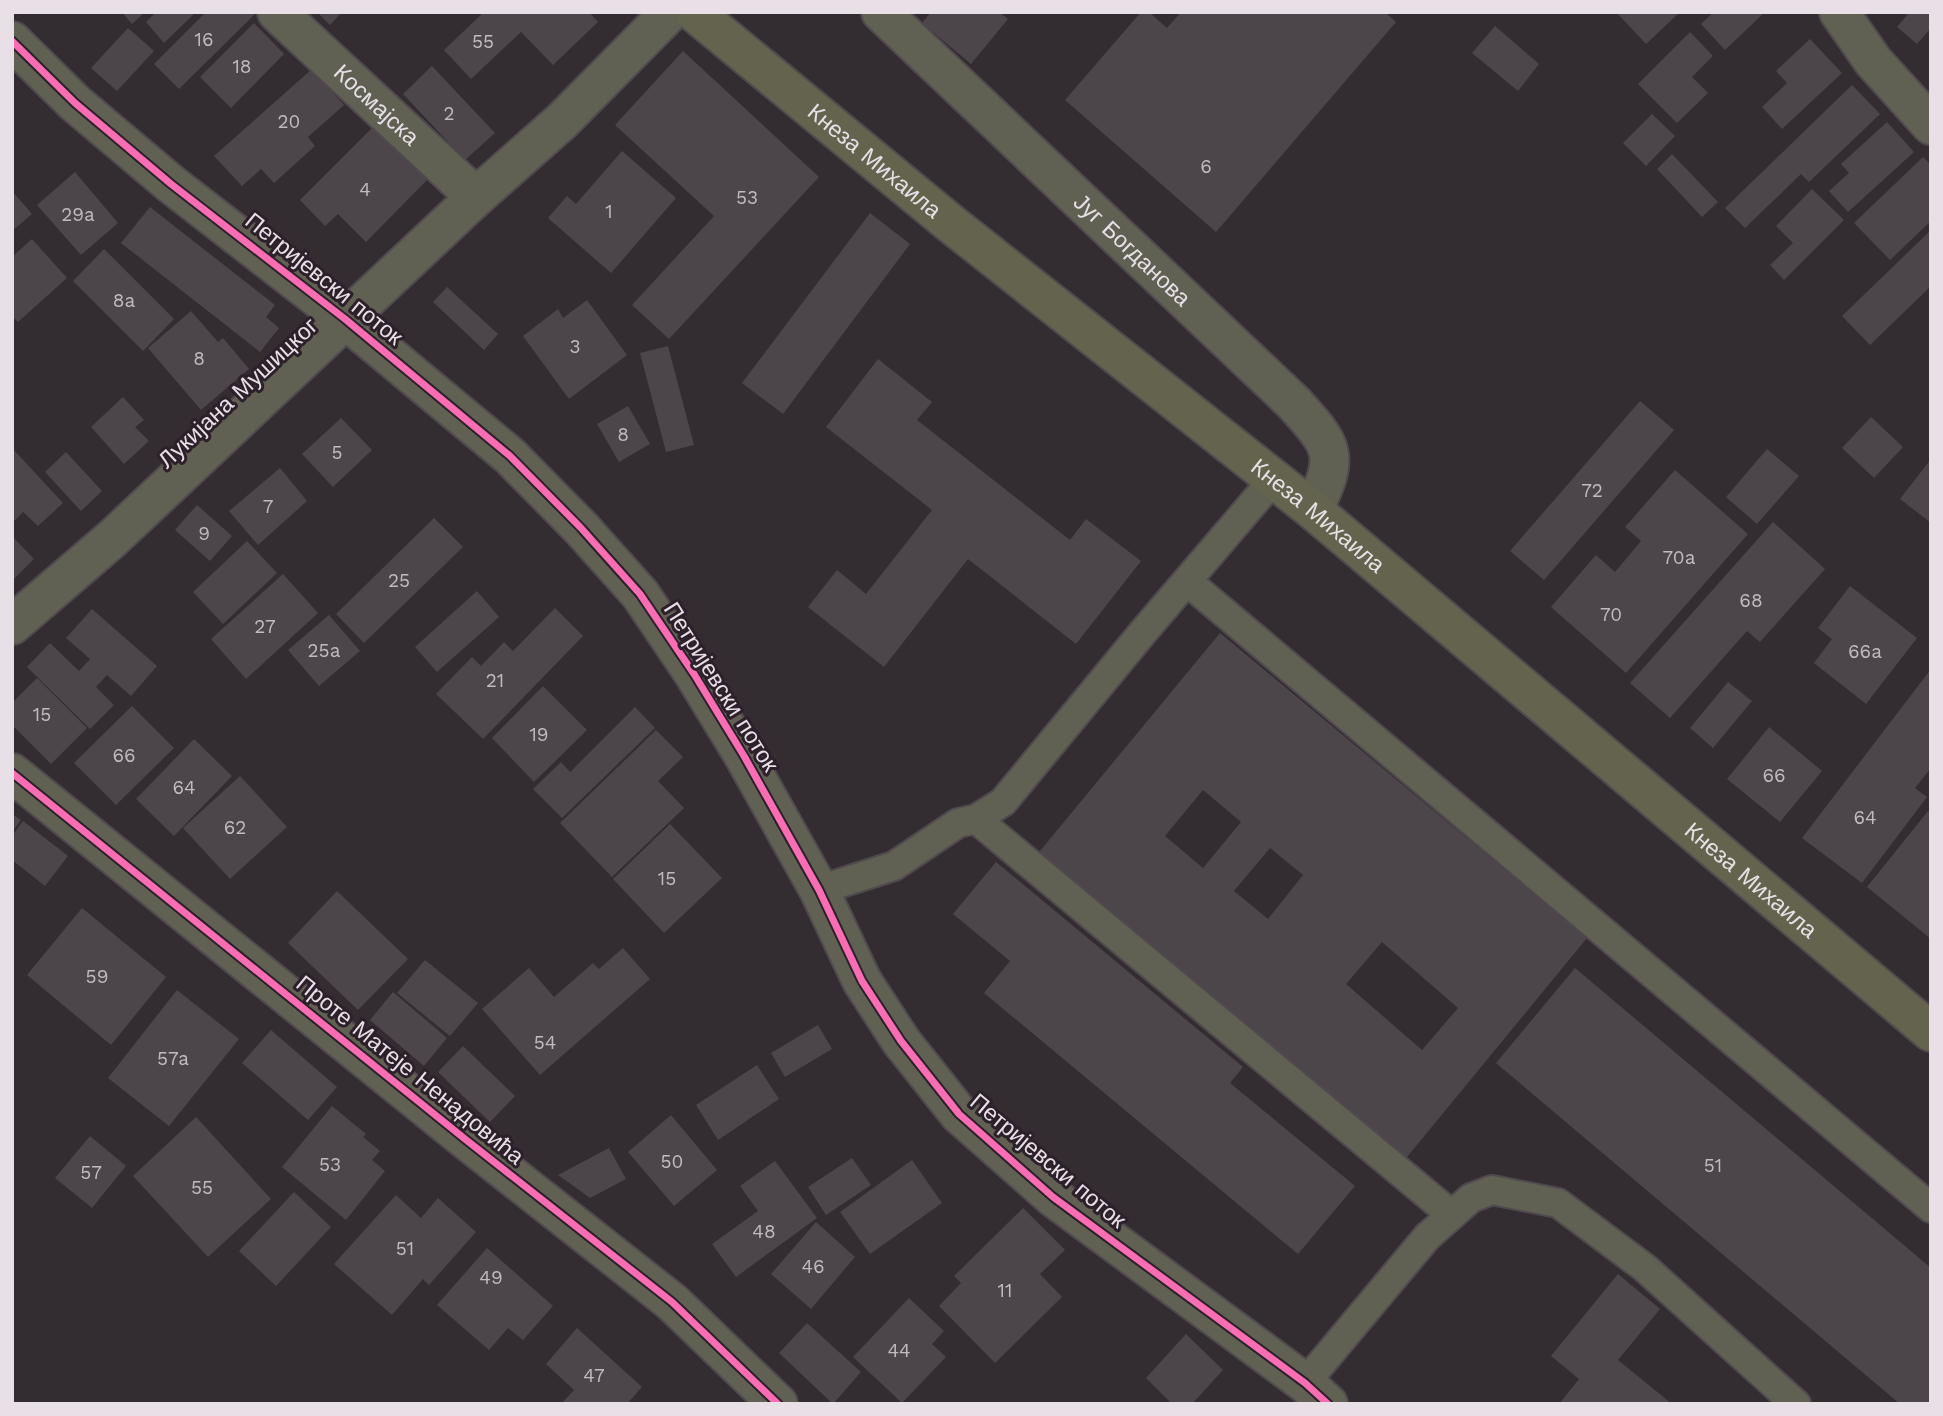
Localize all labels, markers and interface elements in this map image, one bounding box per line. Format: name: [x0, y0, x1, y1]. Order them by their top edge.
house number: 16: [195, 28, 213, 51]
house number: 55: [472, 30, 494, 53]
house number: 18: [232, 55, 252, 78]
street label: Космајска: [328, 59, 425, 151]
street label: Кнеза Михаила: [802, 98, 947, 224]
house number: 2: [443, 102, 455, 125]
house number: 20: [278, 110, 300, 133]
house number: 6: [1200, 155, 1212, 178]
house number: 4: [359, 178, 371, 201]
house number: 53: [736, 186, 758, 209]
street label: Југ Богданова: [1068, 188, 1197, 312]
house number: 1: [605, 200, 613, 223]
house number: 29a: [61, 203, 95, 226]
street label: Петријевски поток: [240, 207, 409, 351]
house number: 8a: [113, 289, 135, 312]
street label: Лукијана Мушицког: [153, 312, 323, 474]
house number: 3: [569, 335, 581, 358]
house number: 8: [193, 347, 205, 370]
house number: 8: [617, 423, 629, 446]
house number: 5: [331, 441, 343, 464]
street label: Кнеза Михаила: [1246, 453, 1391, 578]
house number: 72: [1581, 479, 1603, 502]
house number: 7: [263, 495, 273, 518]
house number: 9: [198, 522, 210, 545]
house number: 70a: [1663, 546, 1696, 569]
house number: 25: [388, 569, 410, 592]
house number: 68: [1739, 589, 1763, 612]
street label: Петријевски поток: [658, 597, 785, 778]
house number: 70: [1600, 603, 1622, 626]
house number: 27: [254, 615, 276, 638]
house number: 25a: [308, 639, 341, 662]
house number: 66a: [1848, 640, 1882, 663]
house number: 21: [486, 669, 504, 692]
house number: 15: [33, 703, 51, 726]
house number: 19: [529, 723, 549, 746]
house number: 66: [112, 744, 136, 767]
house number: 66: [1762, 764, 1786, 787]
house number: 64: [172, 776, 196, 799]
house number: 64: [1853, 806, 1877, 829]
house number: 62: [224, 816, 246, 839]
street label: Кнеза Михаила: [1679, 817, 1823, 944]
house number: 15: [658, 867, 676, 890]
house number: 59: [86, 965, 108, 988]
street label: Проте Матеје Ненадовића: [291, 970, 529, 1170]
house number: 54: [534, 1031, 556, 1054]
house number: 57a: [157, 1047, 189, 1070]
street label: Петријевски поток: [965, 1088, 1132, 1235]
house number: 50: [661, 1150, 683, 1173]
house number: 53: [319, 1153, 341, 1176]
house number: 51: [1704, 1154, 1722, 1177]
house number: 57: [80, 1161, 102, 1184]
house number: 55: [191, 1176, 213, 1199]
house number: 48: [752, 1220, 776, 1243]
house number: 51: [396, 1237, 414, 1260]
house number: 46: [801, 1255, 825, 1278]
house number: 49: [479, 1266, 503, 1289]
house number: 11: [998, 1279, 1012, 1302]
house number: 44: [887, 1339, 911, 1362]
house number: 47: [583, 1364, 605, 1387]

